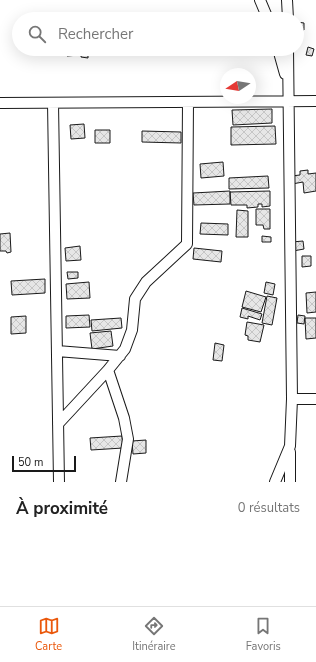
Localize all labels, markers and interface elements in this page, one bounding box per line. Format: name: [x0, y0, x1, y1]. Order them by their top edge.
search box: [12, 12, 304, 56]
icon: search: [26, 23, 48, 45]
text: Rechercher: [58, 24, 133, 44]
north arrow: [220, 68, 256, 104]
scale bar: [12, 454, 76, 473]
text: 50 m: [18, 455, 43, 470]
text: À proximité: [16, 497, 108, 520]
text: 0 résultats: [238, 499, 300, 517]
tab: Carte: [35, 615, 62, 654]
tab: Itinéraire: [132, 615, 176, 654]
tab: Favoris: [246, 615, 281, 654]

